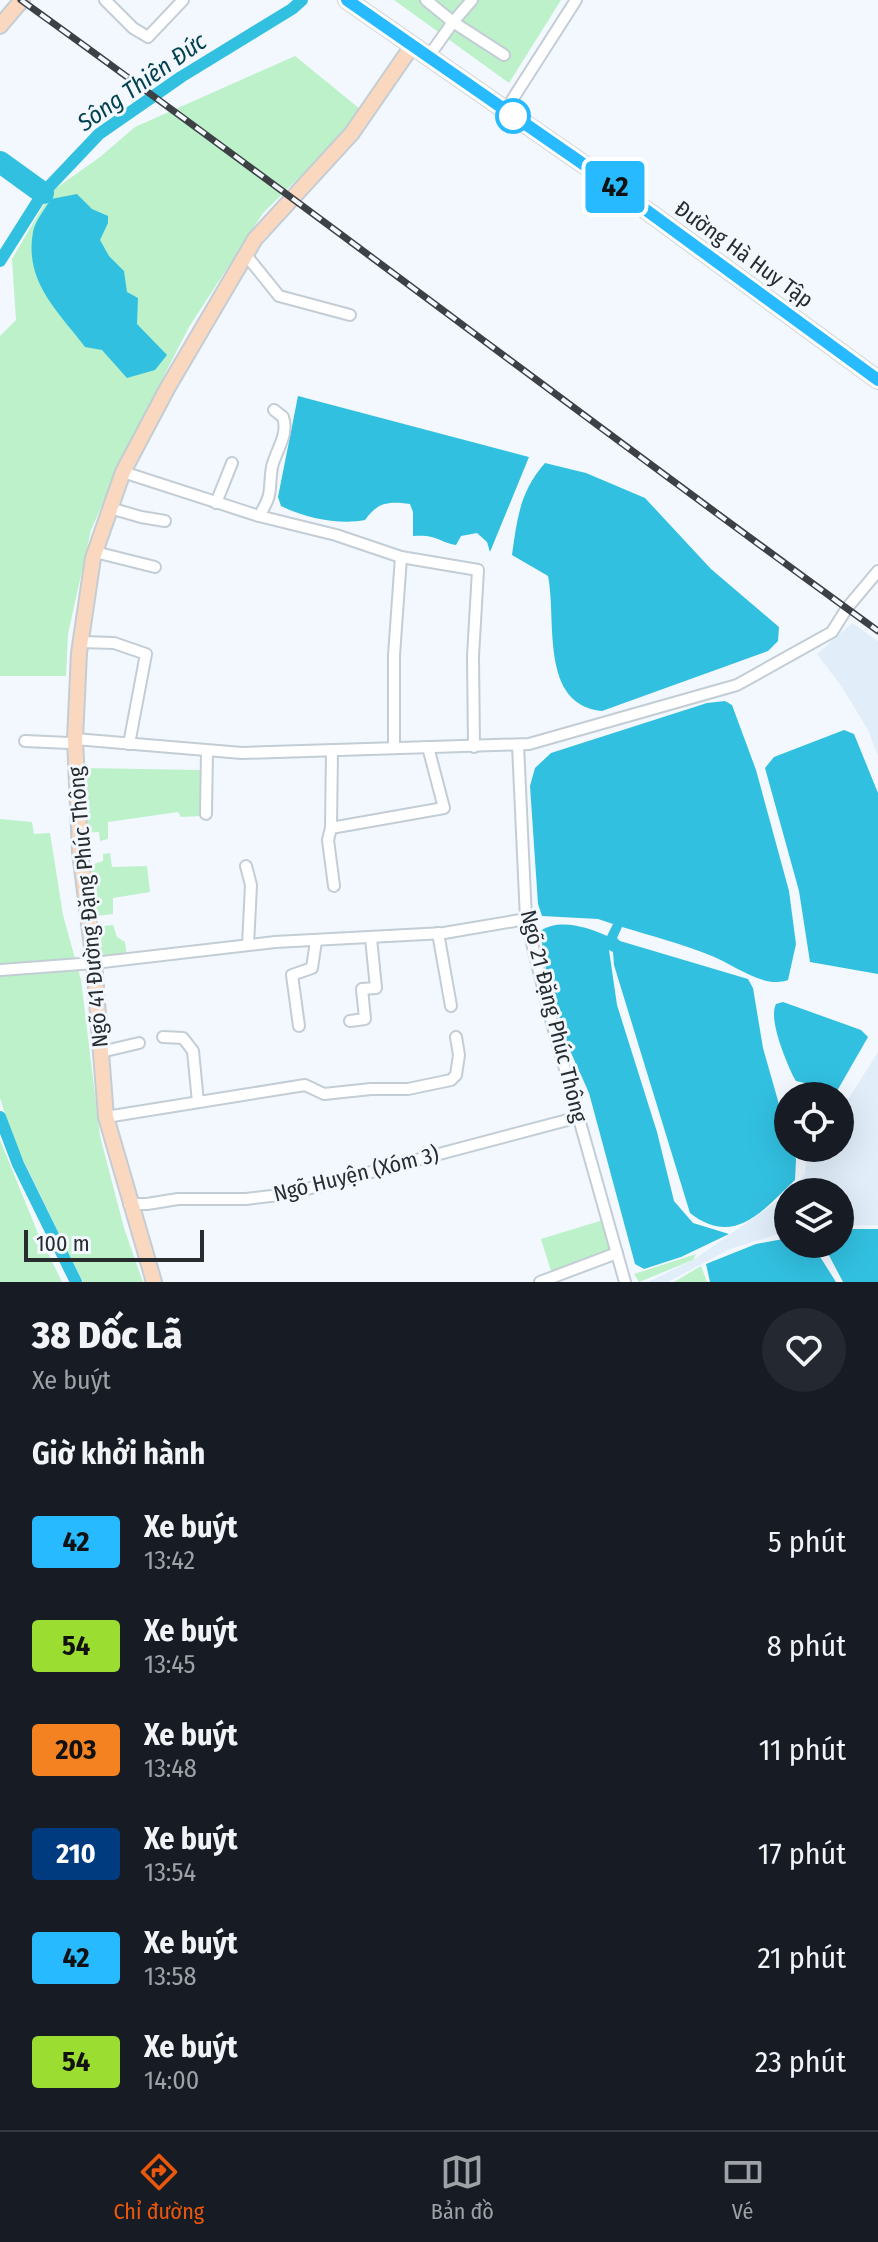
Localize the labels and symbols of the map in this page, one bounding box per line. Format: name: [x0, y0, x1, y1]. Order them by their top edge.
water label: Sông Thiên Đức: [71, 27, 213, 137]
unlabelled marker: [496, 99, 530, 133]
line badge: 42: [579, 161, 651, 213]
street label: Đường Hà Huy Tập: [670, 195, 818, 313]
street label: Ngõ 41 Đường Đặng Phúc Thông: [62, 765, 114, 1049]
street label: Ngõ 21 Đặng Phúc Thông: [515, 907, 594, 1126]
street label: Ngõ Huyện (Xóm 3): [271, 1140, 441, 1208]
scale bar: [24, 1226, 204, 1262]

